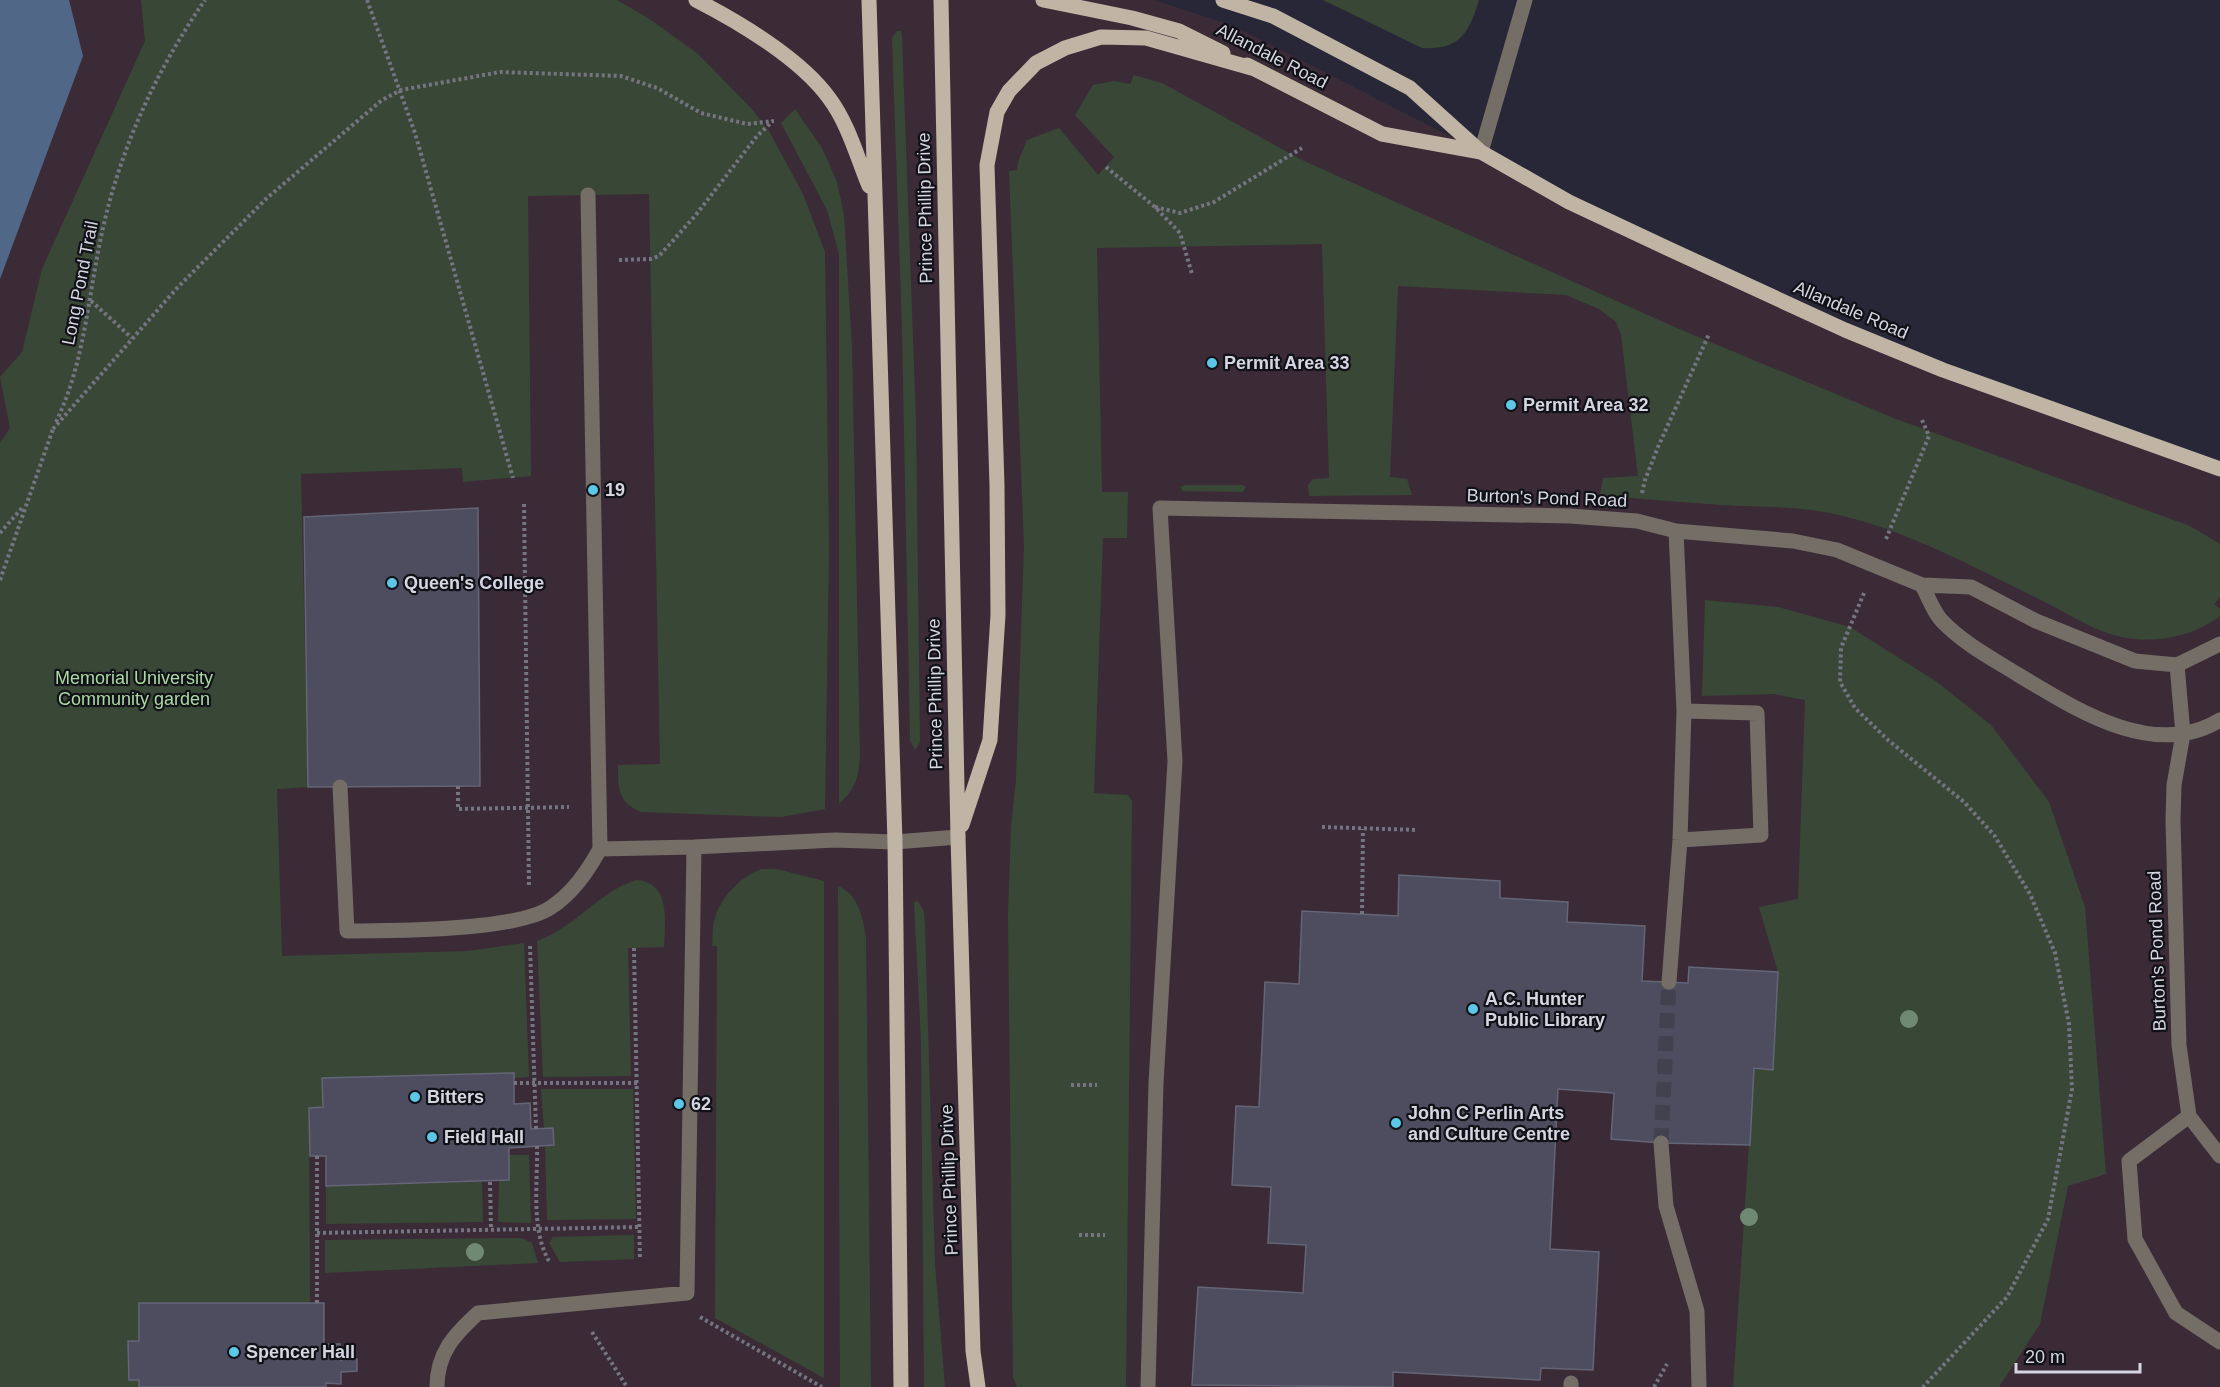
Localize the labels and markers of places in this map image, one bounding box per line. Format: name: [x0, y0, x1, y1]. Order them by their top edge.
place label: Permit Area 33: [1224, 353, 1349, 373]
marker: Permit Area 33: [1205, 356, 1219, 370]
place label: Permit Area 32: [1523, 395, 1648, 415]
marker: Permit Area 32: [1504, 398, 1518, 412]
place label: 19: [605, 480, 625, 500]
marker: 19: [586, 483, 600, 497]
place label: Queen's College: [404, 573, 544, 593]
marker: Queen's College: [385, 576, 399, 590]
place label: A.C. Hunter Public Library: [1485, 989, 1605, 1030]
marker: A.C. Hunter Public Library: [1466, 1002, 1480, 1016]
place label: Bitters: [427, 1087, 484, 1107]
marker: Bitters: [408, 1090, 422, 1104]
place label: 62: [691, 1094, 711, 1114]
marker: 62: [672, 1097, 686, 1111]
place label: John C Perlin Arts and Culture Centre: [1408, 1103, 1570, 1144]
marker: John C Perlin Arts and Culture Centre: [1389, 1116, 1403, 1130]
place label: Field Hall: [444, 1127, 524, 1147]
marker: Field Hall: [425, 1130, 439, 1144]
place label: Spencer Hall: [246, 1342, 355, 1362]
marker: Spencer Hall: [227, 1345, 241, 1359]

